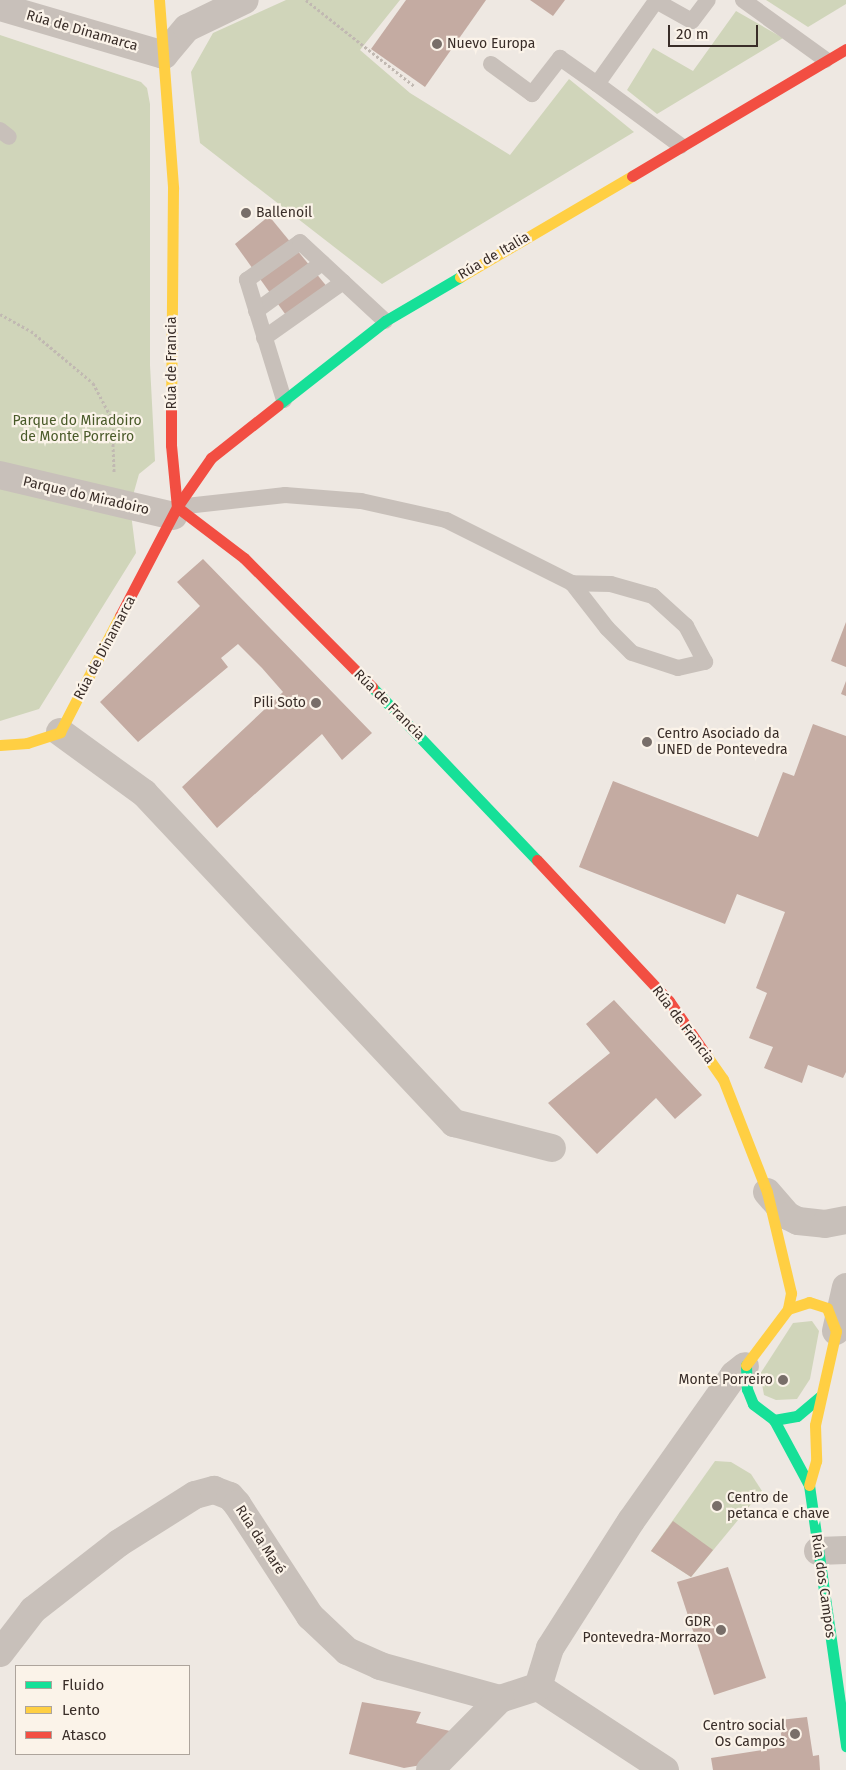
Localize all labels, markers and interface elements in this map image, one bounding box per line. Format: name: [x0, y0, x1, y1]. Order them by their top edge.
street label: Rúa de Dinamarca: [24, 7, 140, 55]
scale bar: [671, 15, 761, 47]
text: 20 m: [676, 25, 709, 43]
place label: Nuevo Europa: [447, 36, 535, 52]
marker: Nuevo Europa: [431, 38, 443, 50]
place label: Ballenoil: [256, 205, 312, 221]
marker: Ballenoil: [240, 207, 252, 219]
street label: Rúa de Italia: [455, 229, 533, 283]
street label: Rúa de Francia: [164, 316, 180, 410]
park label: Parque do Miradoiro de Monte Porreiro: [12, 413, 142, 446]
street label: Parque do Miradoiro: [21, 473, 151, 519]
street label: Rúa de Dinamarca: [71, 593, 139, 703]
street label: Rúa de Francia: [350, 666, 428, 744]
place label: Pili Soto: [253, 695, 306, 711]
marker: Pili Soto: [310, 697, 322, 709]
place label: Centro Asociado da UNED de Pontevedra: [657, 726, 788, 759]
marker: Centro Asociado da UNED de Pontevedra: [641, 736, 653, 748]
street label: Rúa de Francia: [648, 983, 718, 1067]
place label: Monte Porreiro: [679, 1372, 773, 1388]
marker: Monte Porreiro: [777, 1374, 789, 1386]
place label: Centro de petanca e chave: [727, 1490, 830, 1522]
marker: Centro de petanca e chave: [711, 1500, 723, 1512]
street label: Rúa da Maré: [232, 1502, 288, 1578]
street label: Rúa dos Campos: [807, 1533, 839, 1639]
place label: GDR Pontevedra-Morrazo: [582, 1614, 711, 1646]
marker: GDR Pontevedra-Morrazo: [715, 1624, 727, 1636]
legend: [15, 1665, 190, 1755]
text: Fluido: [62, 1676, 104, 1694]
text: Lento: [62, 1701, 100, 1719]
place label: Centro social Os Campos: [703, 1718, 785, 1750]
text: Atasco: [62, 1726, 107, 1744]
marker: Centro social Os Campos: [789, 1728, 801, 1740]

